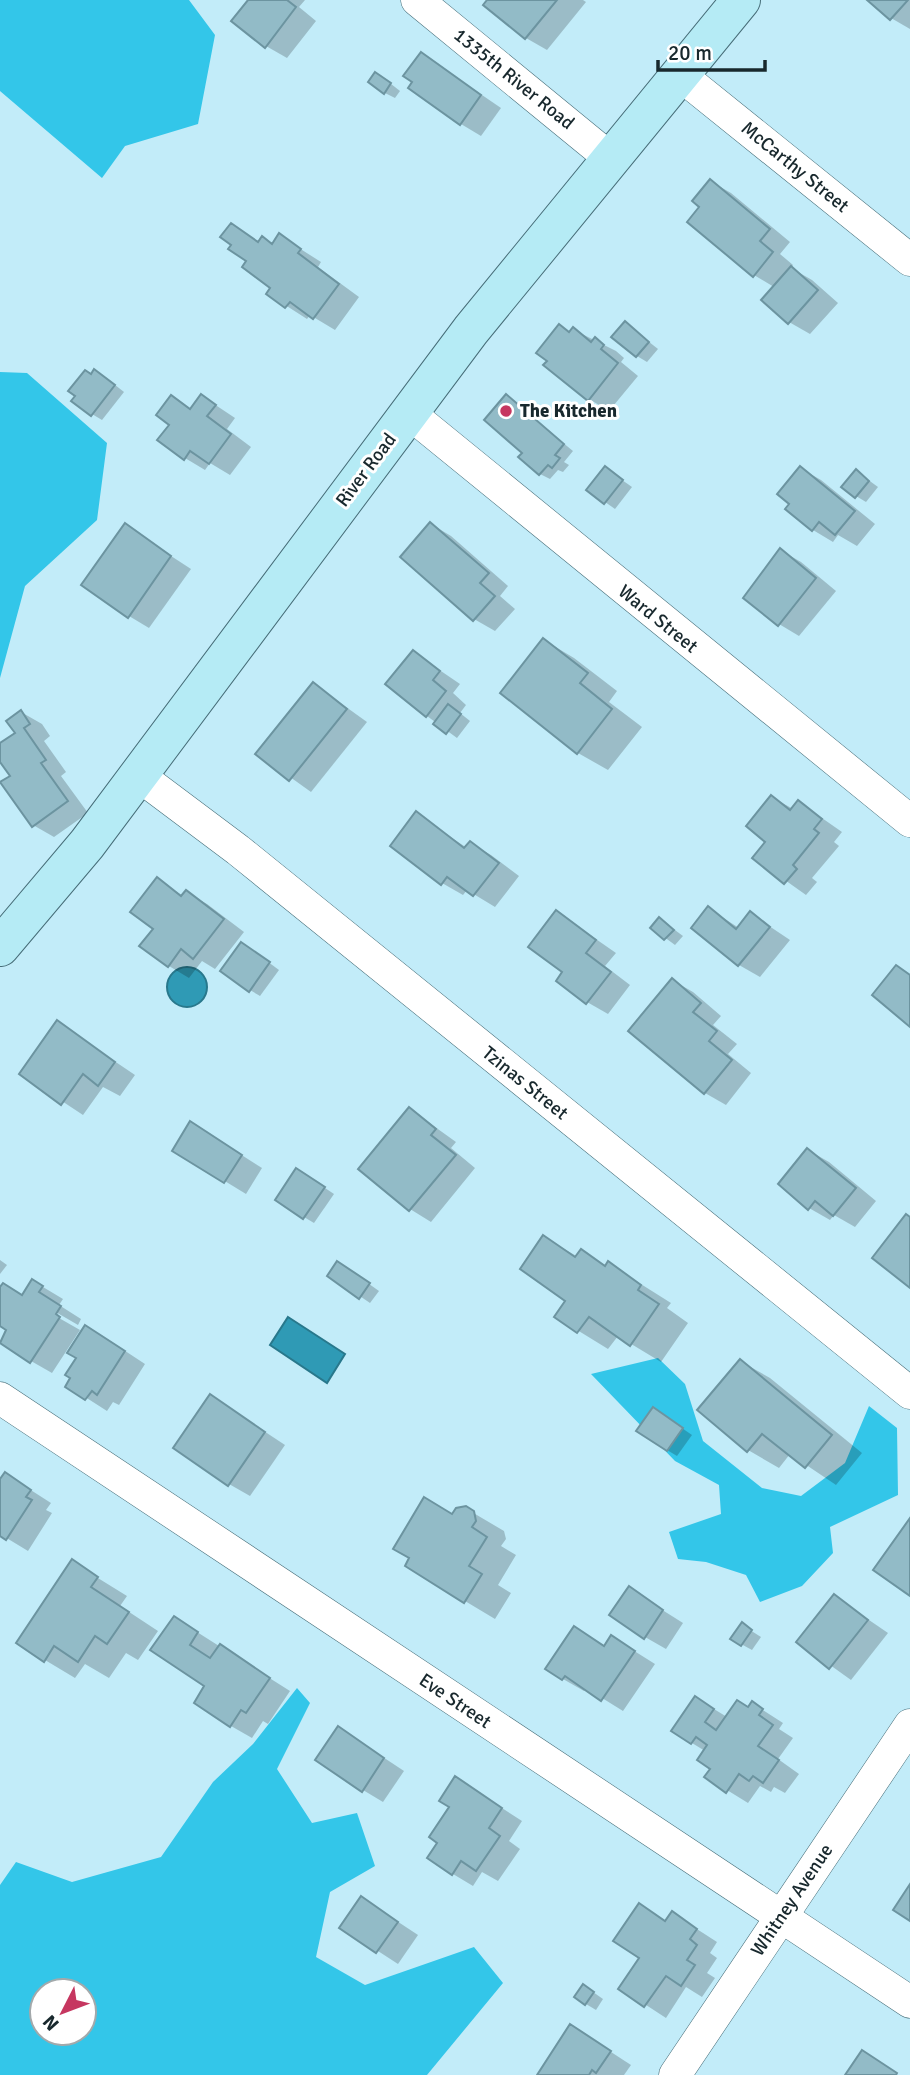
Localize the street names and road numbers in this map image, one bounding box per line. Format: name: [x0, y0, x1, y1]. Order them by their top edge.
street label: 1335th River Road: [449, 23, 579, 135]
street label: McCarthy Street: [736, 116, 854, 218]
street label: River Road: [331, 428, 401, 512]
street label: Ward Street: [613, 580, 703, 659]
street label: Tzinas Street: [477, 1041, 573, 1125]
street label: Eve Street: [414, 1668, 496, 1734]
street label: Whitney Avenue: [746, 1839, 838, 1961]

